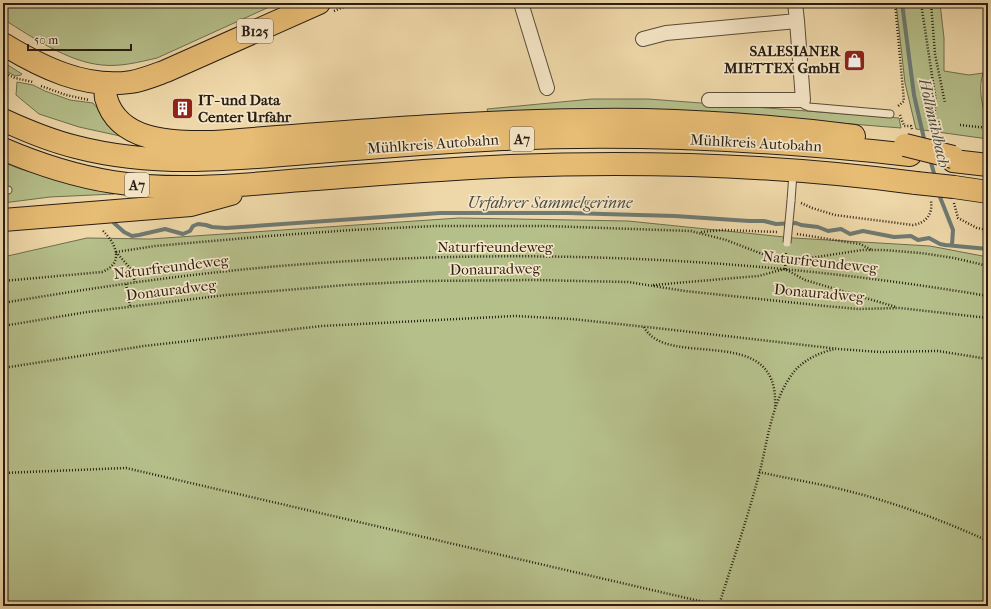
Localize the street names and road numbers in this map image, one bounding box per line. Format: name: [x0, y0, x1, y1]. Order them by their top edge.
road number: B125: [237, 19, 273, 43]
road number: A7: [510, 127, 534, 151]
street label: Mühlkreis Autobahn: [366, 130, 500, 158]
street label: Mühlkreis Autobahn: [690, 131, 823, 155]
road number: A7: [125, 173, 149, 197]
street label: Naturfreundeweg: [437, 238, 554, 256]
street label: Naturfreundeweg: [762, 247, 879, 277]
street label: Naturfreundeweg: [112, 251, 231, 283]
street label: Donauradweg: [449, 259, 541, 279]
street label: Donauradweg: [125, 275, 218, 304]
street label: Donauradweg: [773, 280, 866, 306]

